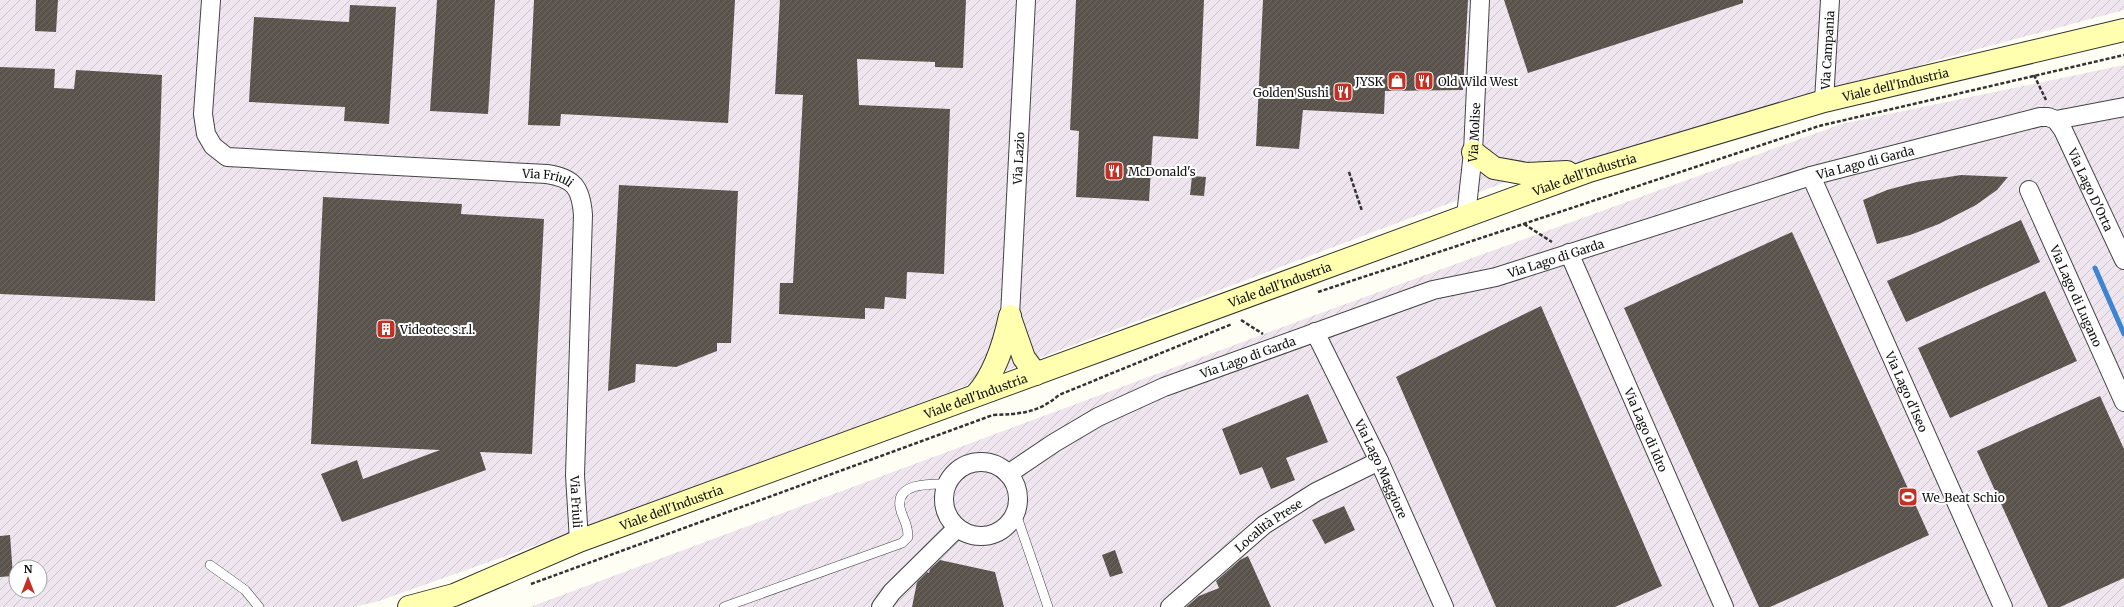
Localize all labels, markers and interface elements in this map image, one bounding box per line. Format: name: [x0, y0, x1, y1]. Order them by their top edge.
street label: Via Campania: [1817, 9, 1837, 91]
street label: Viale dell'Industria: [1840, 64, 1951, 104]
shop icon: JYSK: [1386, 70, 1408, 92]
restaurant icon: Old Wild West: [1413, 70, 1435, 92]
place label: JYSK: [1354, 74, 1383, 89]
place label: Old Wild West: [1438, 74, 1519, 89]
restaurant icon: Golden Sushi: [1332, 81, 1354, 103]
place label: Golden Sushi: [1253, 85, 1329, 100]
street label: Via Molise: [1464, 102, 1483, 164]
street label: Via Lazio: [1009, 131, 1027, 186]
street label: Via Lago di Garda: [1814, 142, 1916, 182]
street label: Via Lago D'Orta: [2065, 145, 2117, 234]
street label: Viale dell'Industria: [1529, 150, 1639, 199]
restaurant icon: McDonald's: [1103, 160, 1125, 182]
place label: McDonald's: [1128, 164, 1196, 179]
street label: Via Friuli: [521, 165, 577, 190]
street label: Via Lago di Garda: [1505, 235, 1606, 281]
street label: Via Lago di Lugano: [2047, 242, 2106, 349]
street label: Viale dell'Industria: [1225, 258, 1334, 310]
building icon: Videotec s.r.l.: [375, 318, 397, 340]
place label: Videotec s.r.l.: [399, 322, 475, 337]
street label: Via Lago di Garda: [1197, 333, 1298, 381]
street label: Via Lago d'Iseo: [1882, 348, 1931, 434]
street label: Viale dell'Industria: [921, 370, 1030, 422]
street label: Via Lago di Idro: [1621, 385, 1671, 474]
street label: Via Lago Maggiore: [1351, 416, 1411, 520]
street label: Via Friuli: [567, 474, 586, 529]
street label: Viale dell'Industria: [617, 481, 725, 533]
sports icon: We_Beat Schio: [1897, 486, 1919, 508]
place label: We_Beat Schio: [1921, 490, 2005, 505]
street label: Località Prese: [1231, 495, 1305, 555]
north arrow: [8, 559, 48, 599]
text: N: [24, 562, 33, 576]

